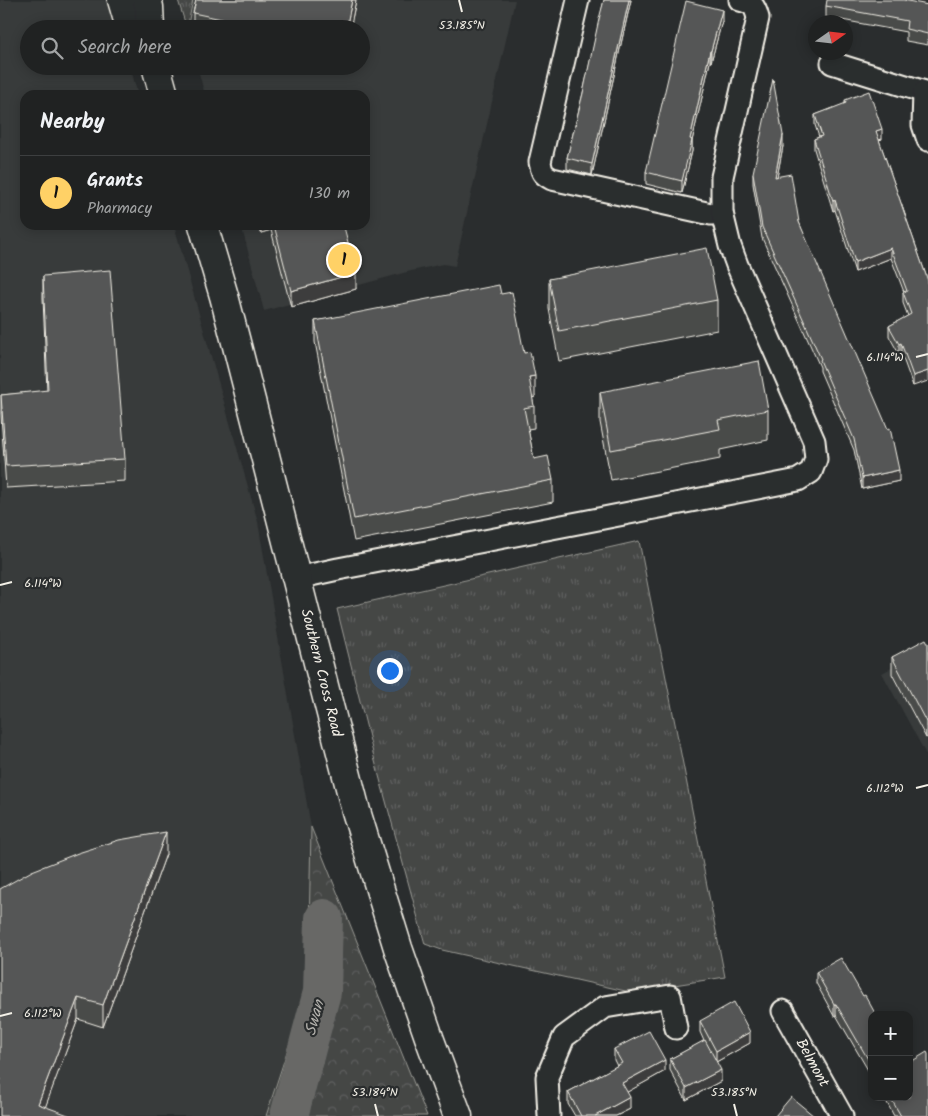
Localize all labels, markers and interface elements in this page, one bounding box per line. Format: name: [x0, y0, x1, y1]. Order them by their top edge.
north arrow: [808, 15, 853, 60]
text: 53.185°N: [439, 16, 485, 35]
search box: [20, 20, 370, 75]
text: Search here: [78, 33, 172, 63]
icon: search: [38, 34, 66, 62]
text: Nearby: [40, 106, 105, 139]
text: Grants: [87, 166, 143, 196]
text: 1: [54, 181, 58, 206]
text: 130 m: [309, 181, 350, 206]
text: Pharmacy: [87, 196, 152, 221]
pin: 1: [328, 241, 360, 279]
text: 6.114°W: [866, 348, 904, 367]
text: 6.114°W: [24, 574, 62, 593]
street label: Southern Cross Road: [293, 606, 349, 740]
your location: [377, 658, 403, 684]
text: 6.112°W: [866, 779, 904, 798]
water label: Swan: [298, 996, 332, 1038]
text: 6.112°W: [24, 1004, 62, 1023]
map controls: [868, 1011, 913, 1101]
button: +: [868, 1011, 913, 1056]
street label: Belmont: [789, 1034, 835, 1092]
button: −: [868, 1056, 913, 1101]
text: 53.184°N: [352, 1083, 398, 1102]
text: 53.185°N: [711, 1083, 757, 1102]

